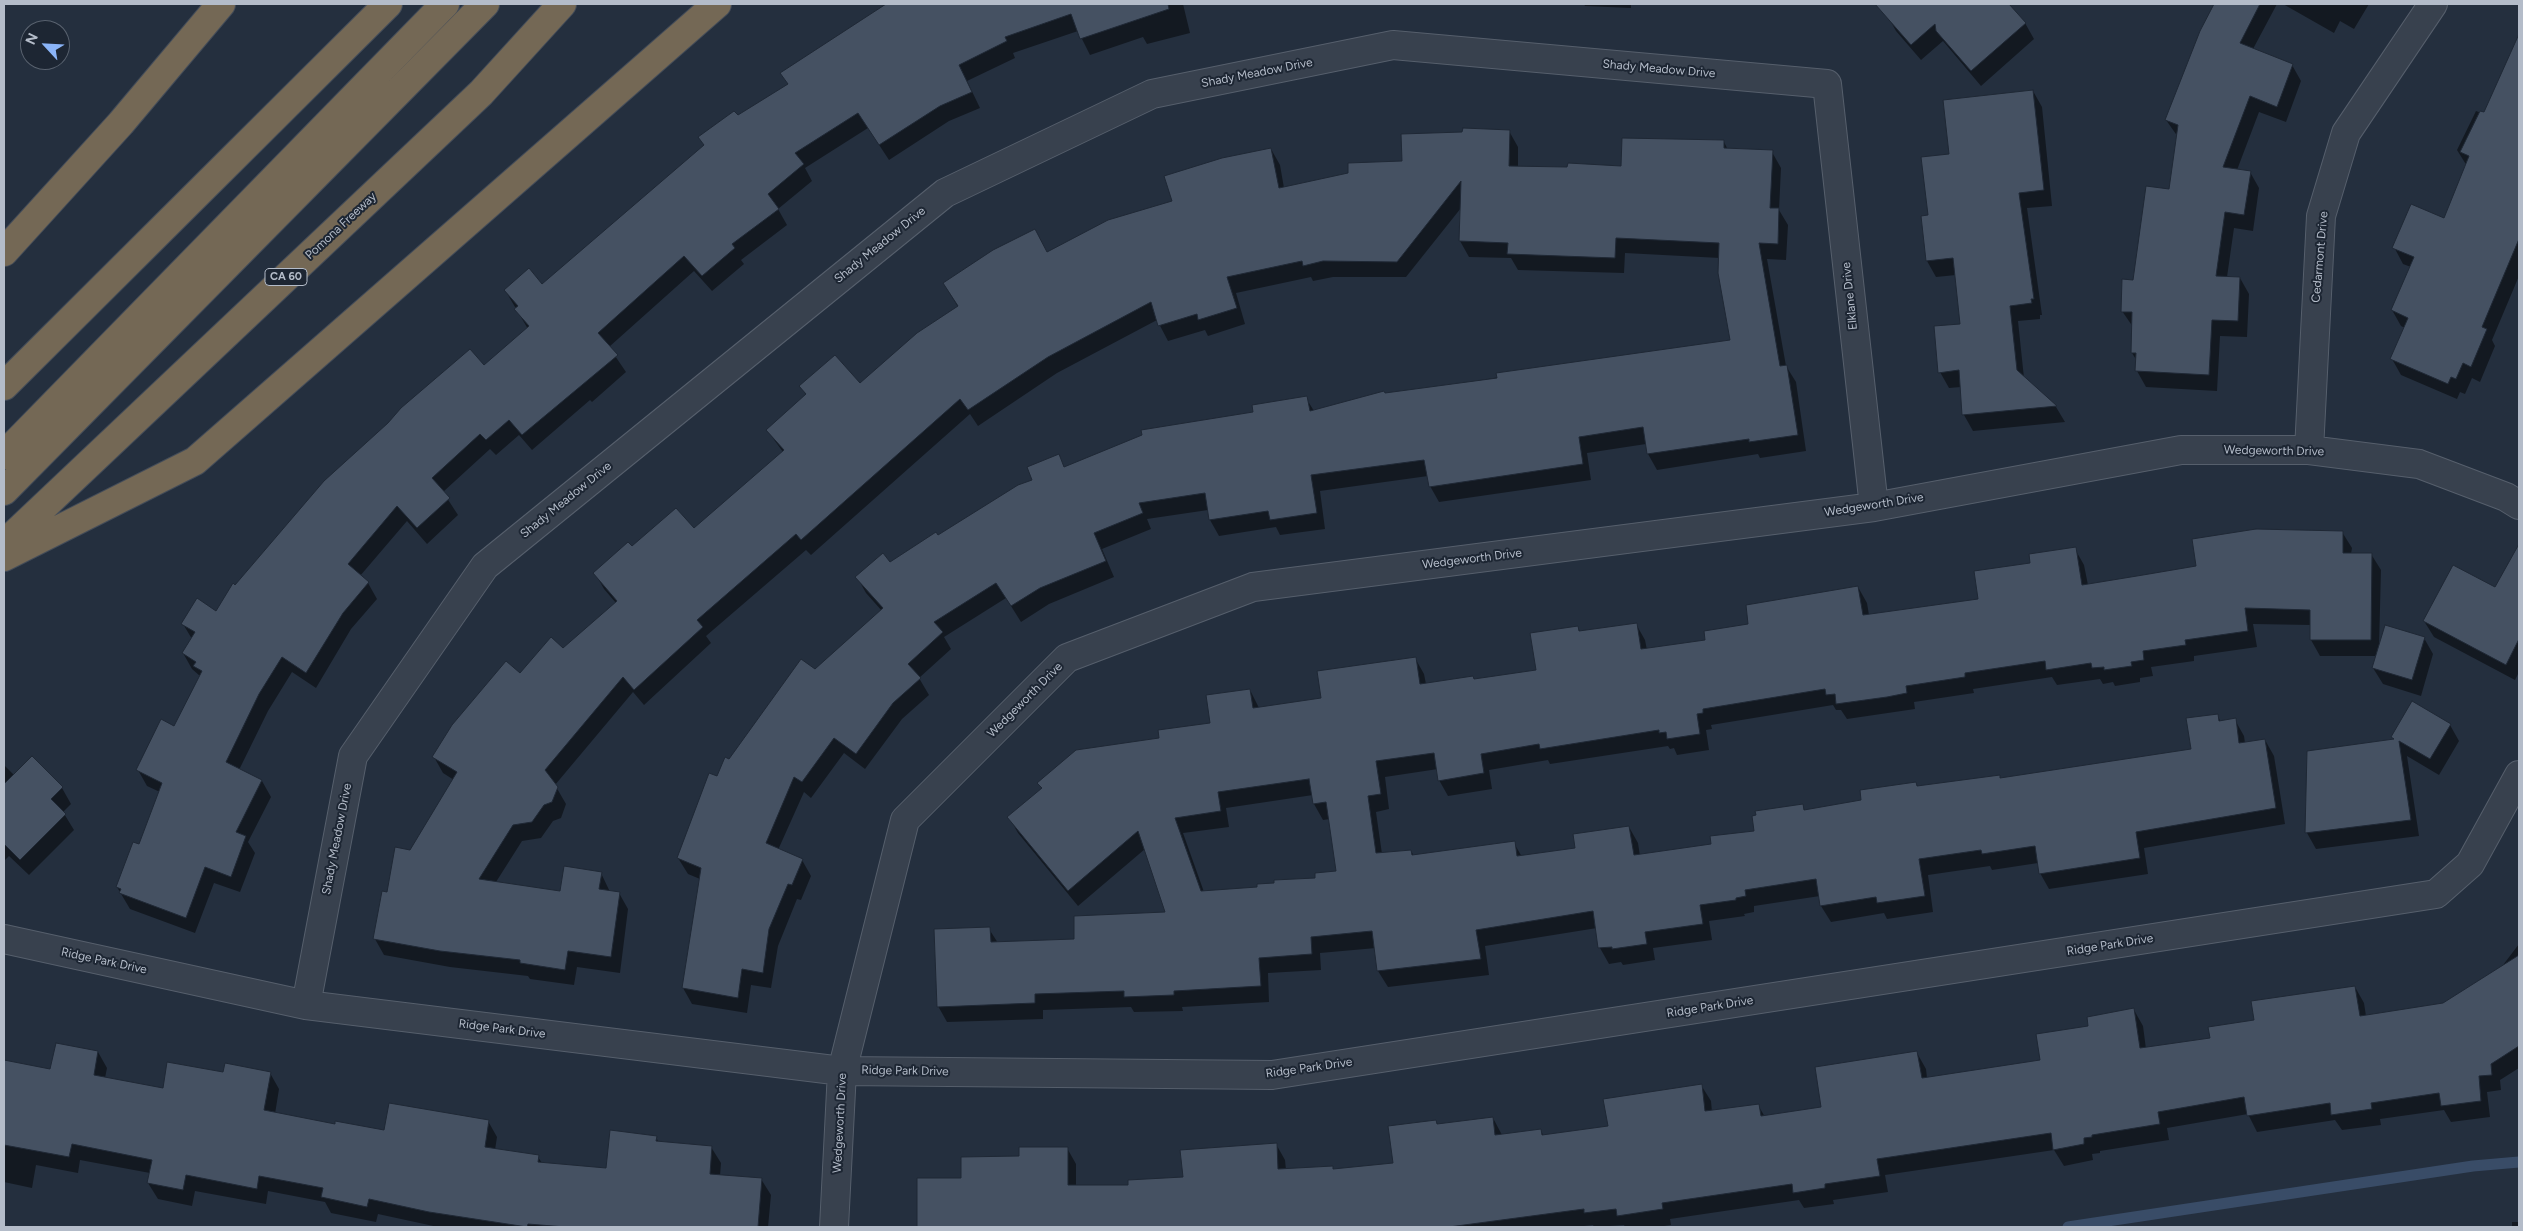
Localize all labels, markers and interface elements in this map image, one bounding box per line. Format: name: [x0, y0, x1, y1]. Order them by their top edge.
north arrow: [20, 20, 70, 70]
text: N: [22, 30, 42, 47]
street label: Shady Meadow Drive: [1200, 55, 1314, 91]
street label: Shady Meadow Drive: [1602, 57, 1716, 81]
street label: Pomona Freeway: [303, 189, 379, 263]
street label: Shady Meadow Drive: [831, 204, 929, 286]
street label: Cedarmont Drive: [2309, 211, 2331, 303]
street label: Elklane Drive: [1839, 261, 1861, 331]
road number: CA 60: [265, 268, 307, 286]
street label: Wedgeworth Drive: [2224, 443, 2324, 459]
street label: Shady Meadow Drive: [517, 459, 615, 541]
street label: Wedgeworth Drive: [1823, 490, 1925, 520]
street label: Wedgeworth Drive: [1421, 546, 1523, 572]
street label: Wedgeworth Drive: [984, 659, 1066, 741]
street label: Shady Meadow Drive: [319, 782, 355, 896]
street label: Ridge Park Drive: [2066, 931, 2154, 959]
street label: Ridge Park Drive: [60, 945, 148, 977]
street label: Ridge Park Drive: [1666, 993, 1754, 1021]
street label: Ridge Park Drive: [458, 1017, 546, 1041]
street label: Ridge Park Drive: [1265, 1055, 1353, 1081]
street label: Ridge Park Drive: [861, 1063, 949, 1079]
street label: Wedgeworth Drive: [830, 1073, 850, 1173]

